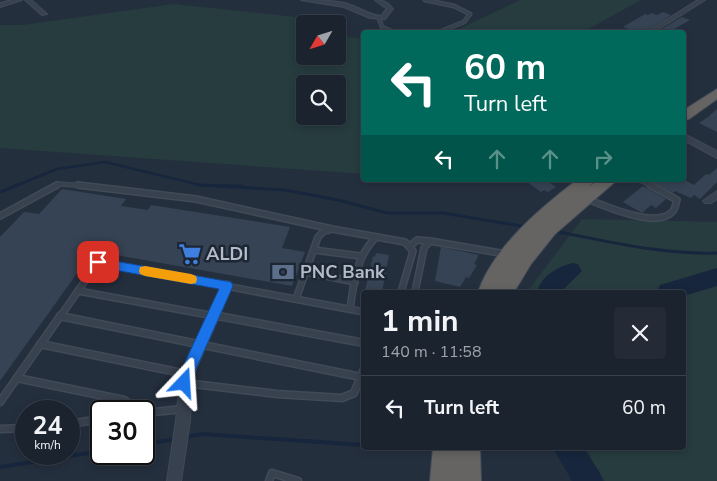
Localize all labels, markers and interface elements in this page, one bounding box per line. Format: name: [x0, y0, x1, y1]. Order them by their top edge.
north arrow: [296, 15, 346, 65]
map controls: [296, 15, 346, 125]
text: 60 m: [464, 44, 546, 91]
icon: left: [381, 50, 446, 115]
button: search: [296, 75, 346, 125]
text: Turn left: [464, 89, 547, 119]
icon: left: [430, 145, 458, 173]
icon: ahead: [483, 145, 511, 173]
icon: ahead: [536, 145, 564, 173]
icon: right: [589, 145, 617, 173]
pin: [77, 241, 119, 283]
supermarket icon: ALDI: [177, 241, 203, 267]
place label: ALDI: [206, 242, 248, 266]
icon: arrive: [84, 248, 112, 276]
bank icon: PNC Bank: [270, 259, 296, 285]
place label: PNC Bank: [300, 260, 385, 284]
text: 1 min: [381, 301, 459, 342]
button: close: [614, 307, 666, 359]
text: 140 m · 11:58: [381, 341, 482, 363]
position arrow: [157, 356, 209, 408]
icon: left: [381, 394, 409, 422]
text: Turn left: [424, 395, 499, 421]
text: 60 m: [622, 395, 666, 421]
speed limit sign: 30: [90, 400, 155, 465]
text: 24: [32, 409, 63, 443]
text: km/h: [34, 437, 61, 453]

